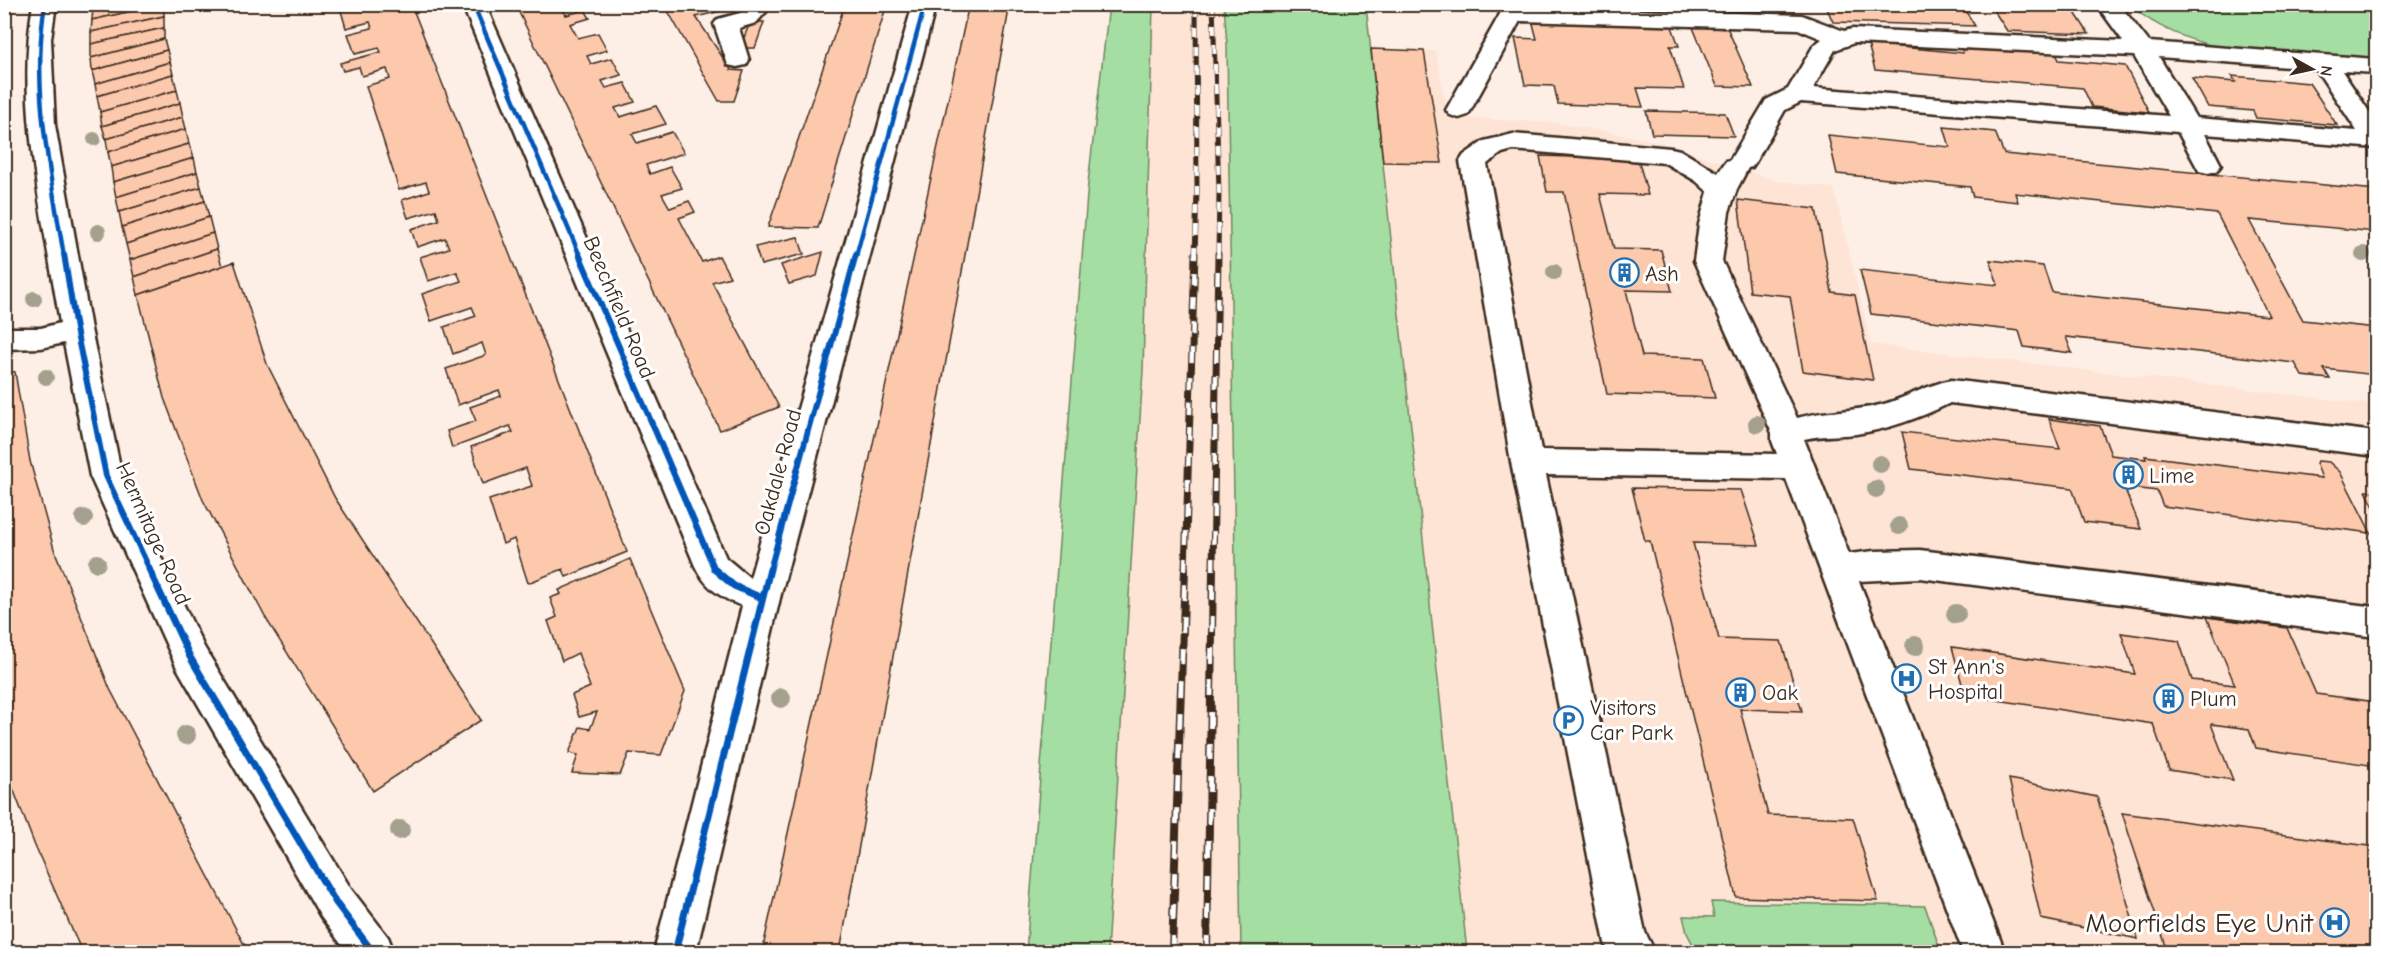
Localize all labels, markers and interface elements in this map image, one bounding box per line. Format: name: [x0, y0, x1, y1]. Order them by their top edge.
north arrow: [2282, 39, 2342, 99]
text: N: [2316, 65, 2336, 77]
street label: Beechfield Road: [578, 233, 661, 382]
building icon: Ash: [1608, 257, 1640, 289]
place label: Ash: [1645, 261, 1679, 287]
street label: Oakdale Road: [749, 406, 807, 538]
street label: Hermitage Road: [110, 458, 196, 609]
building icon: Lime: [2112, 459, 2144, 491]
place label: Lime: [2149, 463, 2194, 489]
place label: St Ann's Hospital: [1928, 654, 2004, 705]
hospital icon: St Ann's Hospital: [1891, 663, 1923, 695]
building icon: Oak: [1725, 676, 1757, 708]
place label: Oak: [1762, 680, 1798, 706]
building icon: Plum: [2153, 682, 2185, 714]
place label: Plum: [2190, 686, 2237, 712]
place label: Visitors Car Park: [1590, 695, 1673, 746]
parking icon: Visitors Car Park: [1553, 704, 1585, 736]
hospital icon: Moorfields Eye Unit: [2318, 907, 2350, 939]
place label: Moorfields Eye Unit: [2085, 908, 2314, 939]

